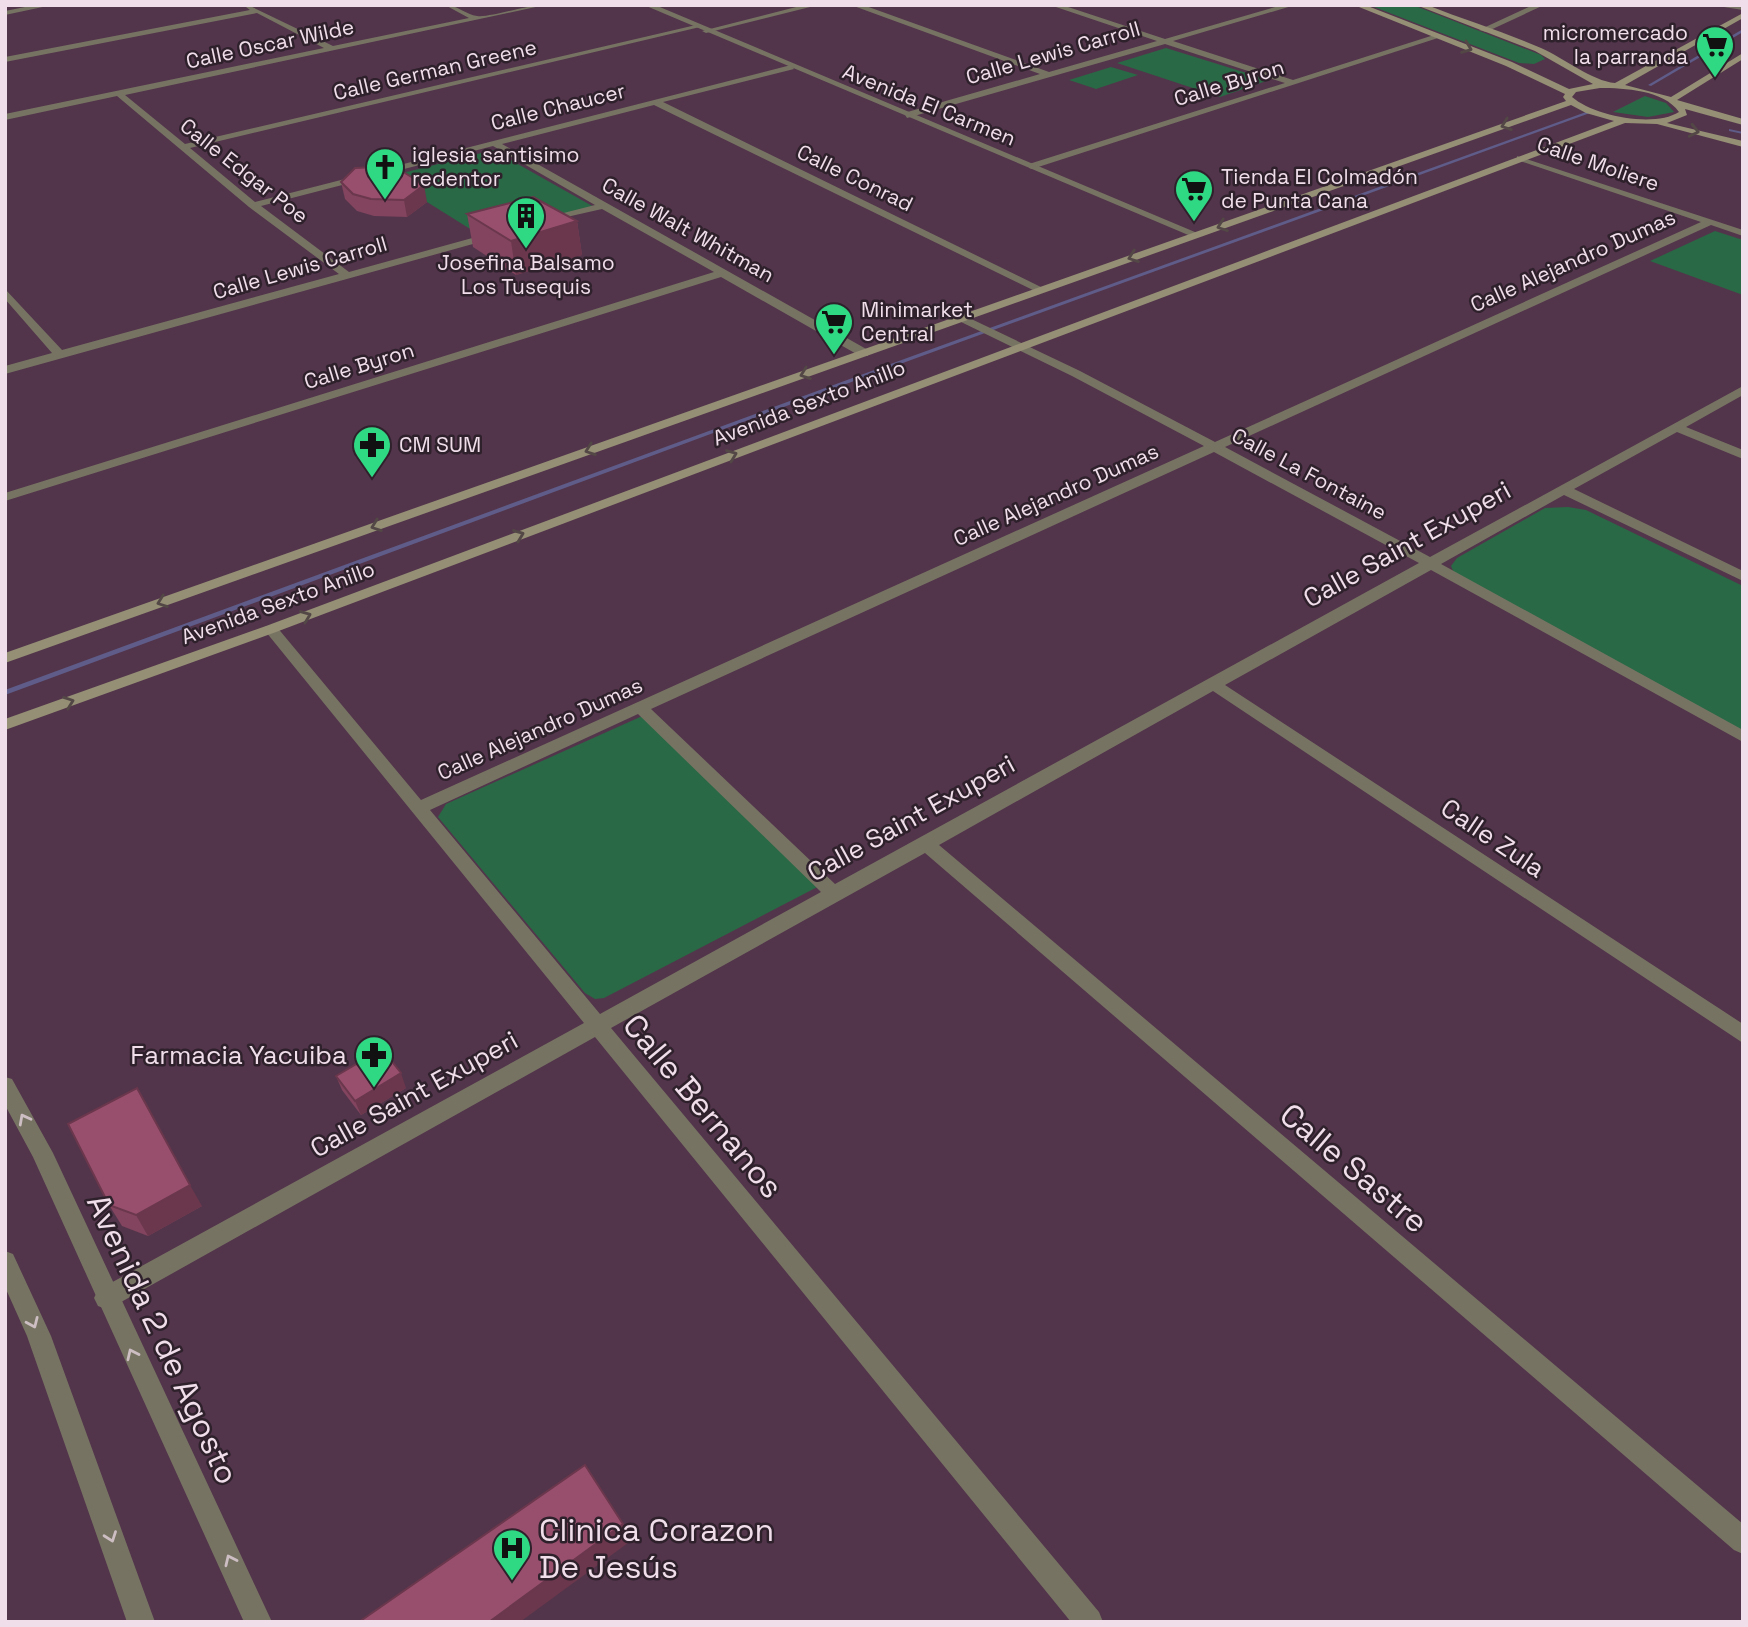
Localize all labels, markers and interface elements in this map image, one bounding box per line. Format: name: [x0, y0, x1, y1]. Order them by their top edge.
street label: Calle Oscar Wilde: [183, 13, 356, 75]
street label: Calle Lewis Carroll: [963, 15, 1143, 90]
place label: micromercado la parranda: [1543, 19, 1688, 70]
supermarket icon: micromercado la parranda: [1694, 24, 1736, 79]
street label: Calle German Greene: [331, 33, 539, 106]
one-way arrow: [1460, 40, 1472, 54]
street label: Calle Byron: [1170, 53, 1287, 112]
street label: Avenida El Carmen: [839, 57, 1020, 152]
street label: Calle Chaucer: [488, 77, 628, 136]
street label: Calle Edgar Poe: [175, 112, 314, 229]
one-way arrow: [1500, 117, 1512, 131]
one-way arrow: [1688, 122, 1700, 137]
street label: Calle Moliere: [1533, 130, 1663, 197]
street label: Calle Conrad: [793, 138, 918, 217]
place label: iglesia santisimo redentor: [412, 141, 580, 192]
church icon: iglesia santisimo redentor: [364, 146, 406, 201]
place label: Tienda El Colmadón de Punta Cana: [1221, 163, 1418, 214]
supermarket icon: Tienda El Colmadón de Punta Cana: [1173, 168, 1215, 223]
street label: Calle Walt Whitman: [597, 171, 779, 288]
building icon: Josefina Balsamo Los Tusequis: [505, 195, 547, 250]
street label: Calle Alejandro Dumas: [1466, 203, 1680, 318]
one-way arrow: [1217, 218, 1229, 232]
street label: Calle Lewis Carroll: [210, 230, 390, 305]
place label: Josefina Balsamo Los Tusequis: [437, 249, 615, 300]
one-way arrow: [1128, 249, 1140, 263]
place label: Minimarket Central: [861, 296, 973, 347]
supermarket icon: Minimarket Central: [813, 301, 855, 356]
street label: Calle Byron: [300, 336, 417, 395]
street label: Avenida Sexto Anillo: [709, 353, 909, 452]
one-way arrow: [799, 366, 811, 380]
street label: Calle La Fontaine: [1227, 421, 1391, 526]
pharmacy icon: CM SUM: [351, 424, 393, 479]
place label: CM SUM: [399, 431, 481, 458]
street label: Calle Alejandro Dumas: [949, 437, 1163, 552]
one-way arrow: [585, 442, 597, 456]
one-way arrow: [725, 449, 737, 463]
street label: Calle Saint Exuperi: [1297, 473, 1517, 615]
one-way arrow: [370, 518, 383, 532]
one-way arrow: [513, 530, 525, 544]
street label: Avenida Sexto Anillo: [177, 555, 378, 650]
one-way arrow: [156, 594, 168, 608]
one-way arrow: [300, 610, 312, 624]
street label: Calle Alejandro Dumas: [433, 671, 647, 786]
one-way arrow: [63, 696, 75, 710]
street label: Calle Saint Exuperi: [801, 747, 1021, 889]
street label: Calle Zula: [1434, 791, 1552, 885]
street label: Calle Bernanos: [614, 1006, 792, 1206]
street label: Calle Saint Exuperi: [304, 1023, 524, 1165]
pharmacy icon: Farmacia Yacuiba: [353, 1034, 395, 1089]
place label: Farmacia Yacuiba: [130, 1038, 347, 1072]
street label: Calle Sastre: [1272, 1094, 1436, 1242]
one-way arrow: [18, 1114, 32, 1126]
street label: Avenida 2 de Agosto: [78, 1188, 248, 1490]
one-way arrow: [25, 1316, 39, 1328]
one-way arrow: [127, 1349, 141, 1361]
place label: Clinica Corazon De Jesús: [539, 1510, 774, 1587]
hospital icon: Clinica Corazon De Jesús: [491, 1527, 533, 1582]
one-way arrow: [103, 1531, 117, 1543]
one-way arrow: [224, 1554, 238, 1567]

